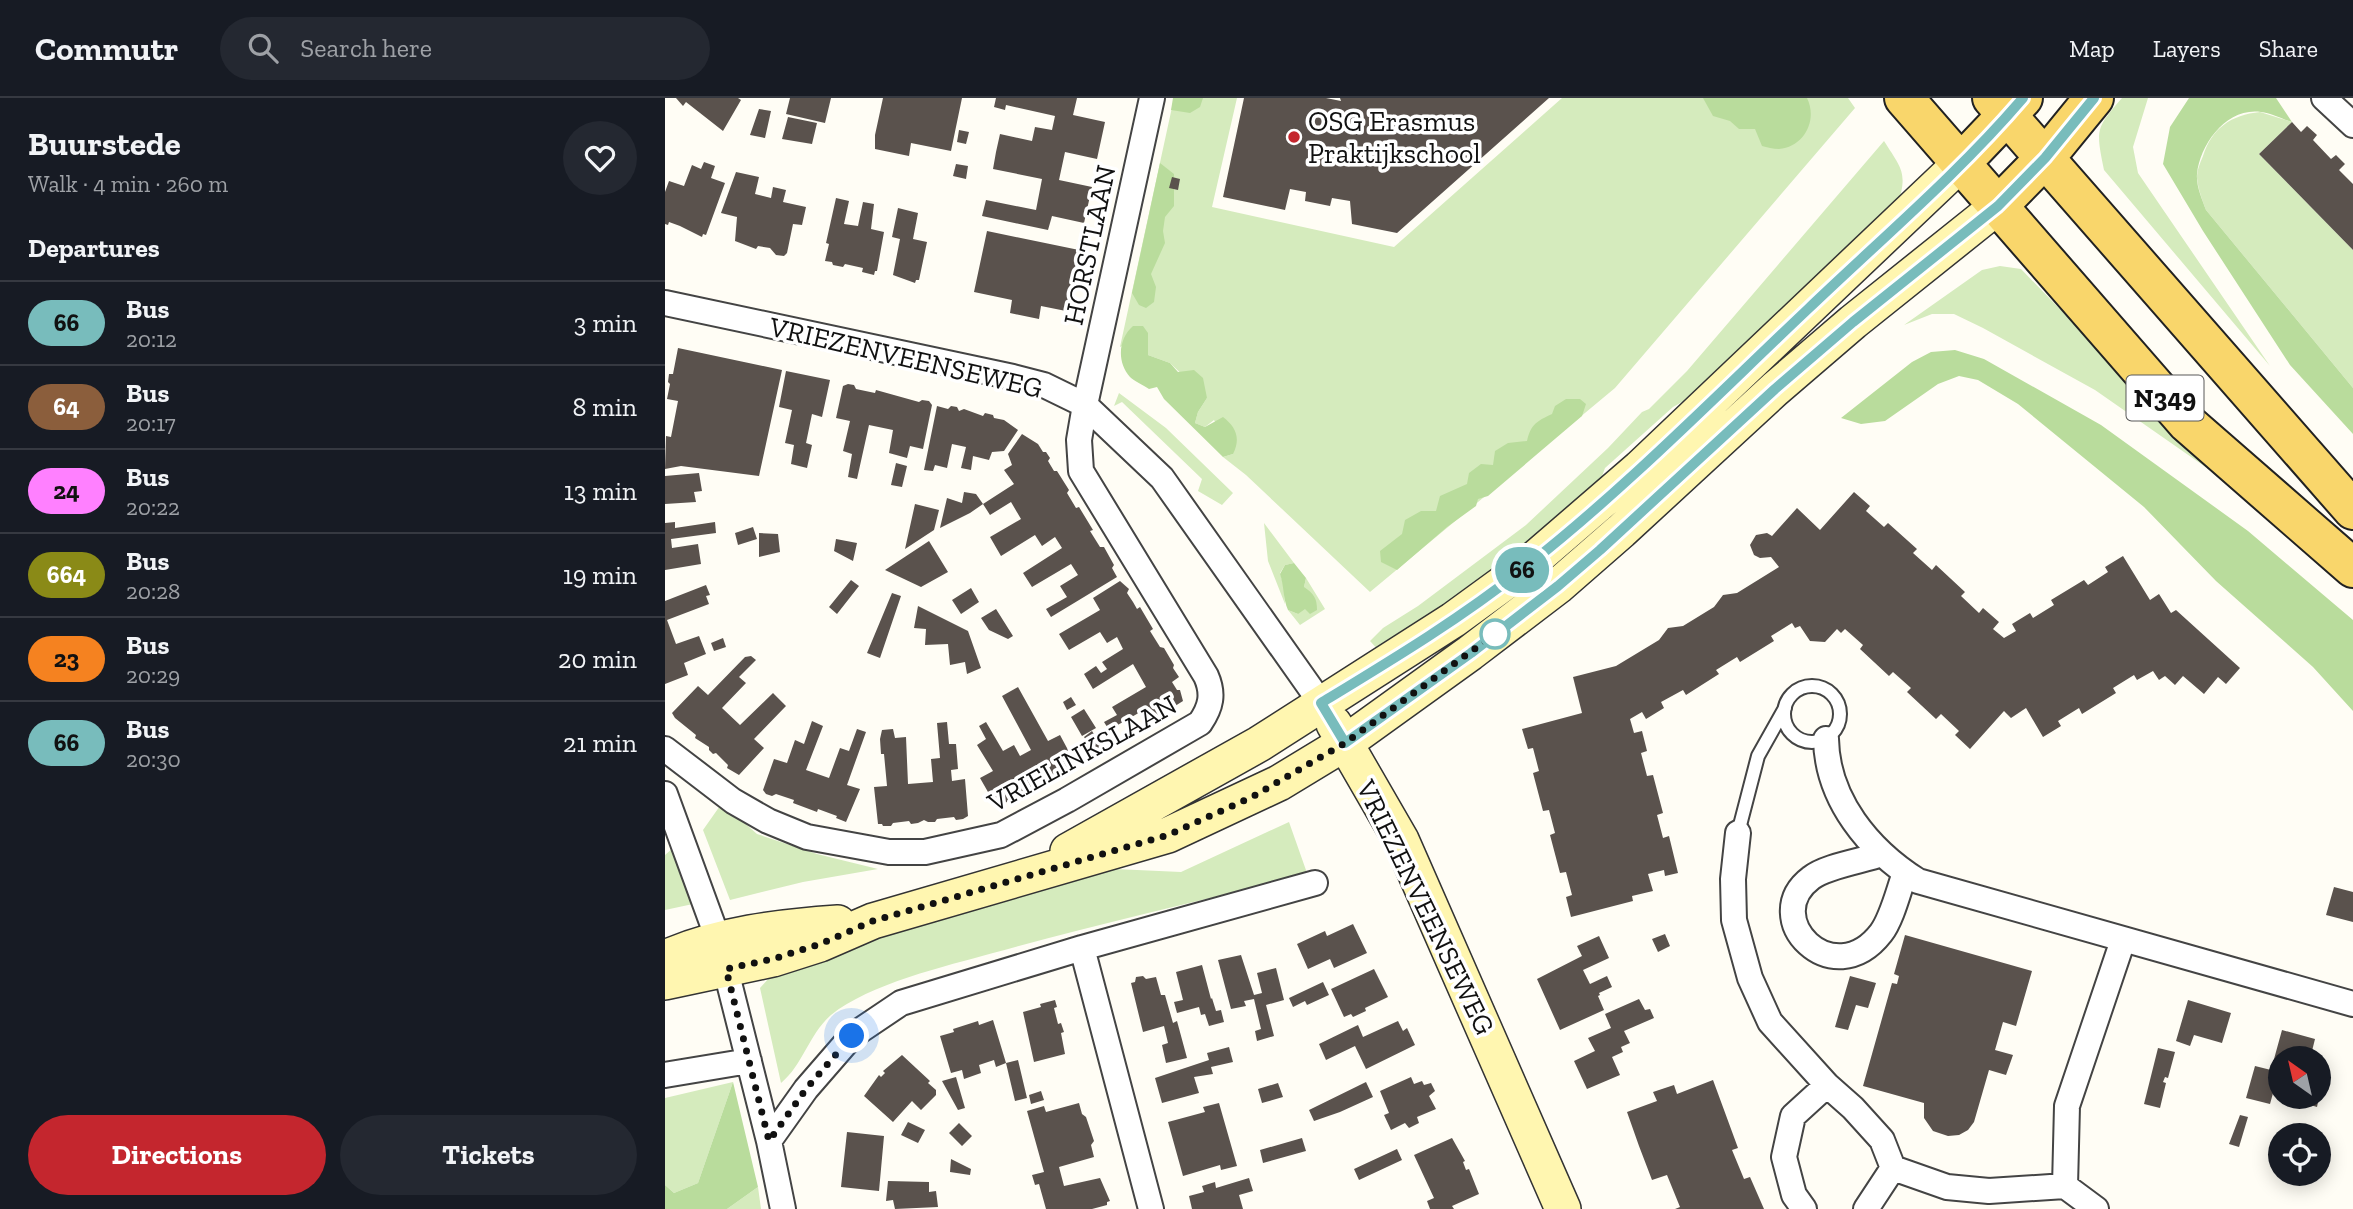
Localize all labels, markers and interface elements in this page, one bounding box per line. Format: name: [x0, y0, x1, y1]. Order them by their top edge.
search box: [220, 17, 710, 80]
text: Commutr: [35, 29, 178, 68]
icon: search: [244, 29, 282, 67]
text: Search here: [300, 32, 432, 64]
text: Map: [2069, 34, 2115, 63]
text: Layers: [2153, 34, 2221, 63]
text: Share: [2259, 34, 2318, 63]
place label: OSG Erasmus Praktijkschool: [1308, 105, 1481, 170]
button: heart: [563, 121, 637, 195]
text: Buurstede: [28, 124, 181, 163]
marker: OSG Erasmus Praktijkschool: [1286, 129, 1302, 145]
street label: HORSTLAAN: [1056, 162, 1123, 328]
text: Walk · 4 min · 260 m: [28, 170, 228, 198]
text: Departures: [28, 232, 160, 264]
text: Bus: [126, 293, 169, 325]
text: 3 min: [574, 307, 637, 339]
text: 66: [54, 308, 79, 337]
street label: VRIEZENVEENSEWEG: [765, 310, 1046, 405]
text: 20:12: [126, 325, 177, 353]
road number: N349: [2127, 376, 2203, 420]
text: Bus: [126, 377, 169, 409]
text: 8 min: [572, 391, 637, 423]
text: 64: [53, 392, 80, 421]
text: 20:17: [126, 409, 176, 437]
text: Bus: [126, 461, 169, 493]
text: 13 min: [564, 475, 637, 507]
text: 24: [53, 476, 80, 505]
text: 20:22: [126, 493, 180, 521]
text: Bus: [126, 545, 169, 577]
line badge: 66: [1491, 547, 1553, 593]
text: 66: [1509, 555, 1535, 584]
text: 19 min: [563, 559, 637, 591]
text: 664: [47, 560, 86, 589]
text: 20:28: [126, 577, 180, 605]
unlabelled marker: [1480, 619, 1510, 649]
text: Bus: [126, 629, 169, 661]
text: 20 min: [558, 643, 637, 675]
text: 23: [54, 644, 79, 673]
text: 20:29: [126, 661, 180, 689]
street label: VRIELINKSLAAN: [981, 688, 1182, 819]
text: Bus: [126, 713, 169, 745]
text: 21 min: [563, 727, 637, 759]
text: 66: [54, 728, 79, 757]
text: 20:30: [126, 745, 181, 773]
street label: VRIEZENVEENSEWEG: [1349, 774, 1502, 1040]
your location: [834, 1018, 869, 1053]
north arrow: [2268, 1046, 2331, 1110]
map controls: [2268, 1046, 2331, 1186]
button: Directions: [28, 1115, 326, 1195]
button: Tickets: [340, 1115, 637, 1195]
button: locate: [2268, 1123, 2331, 1186]

